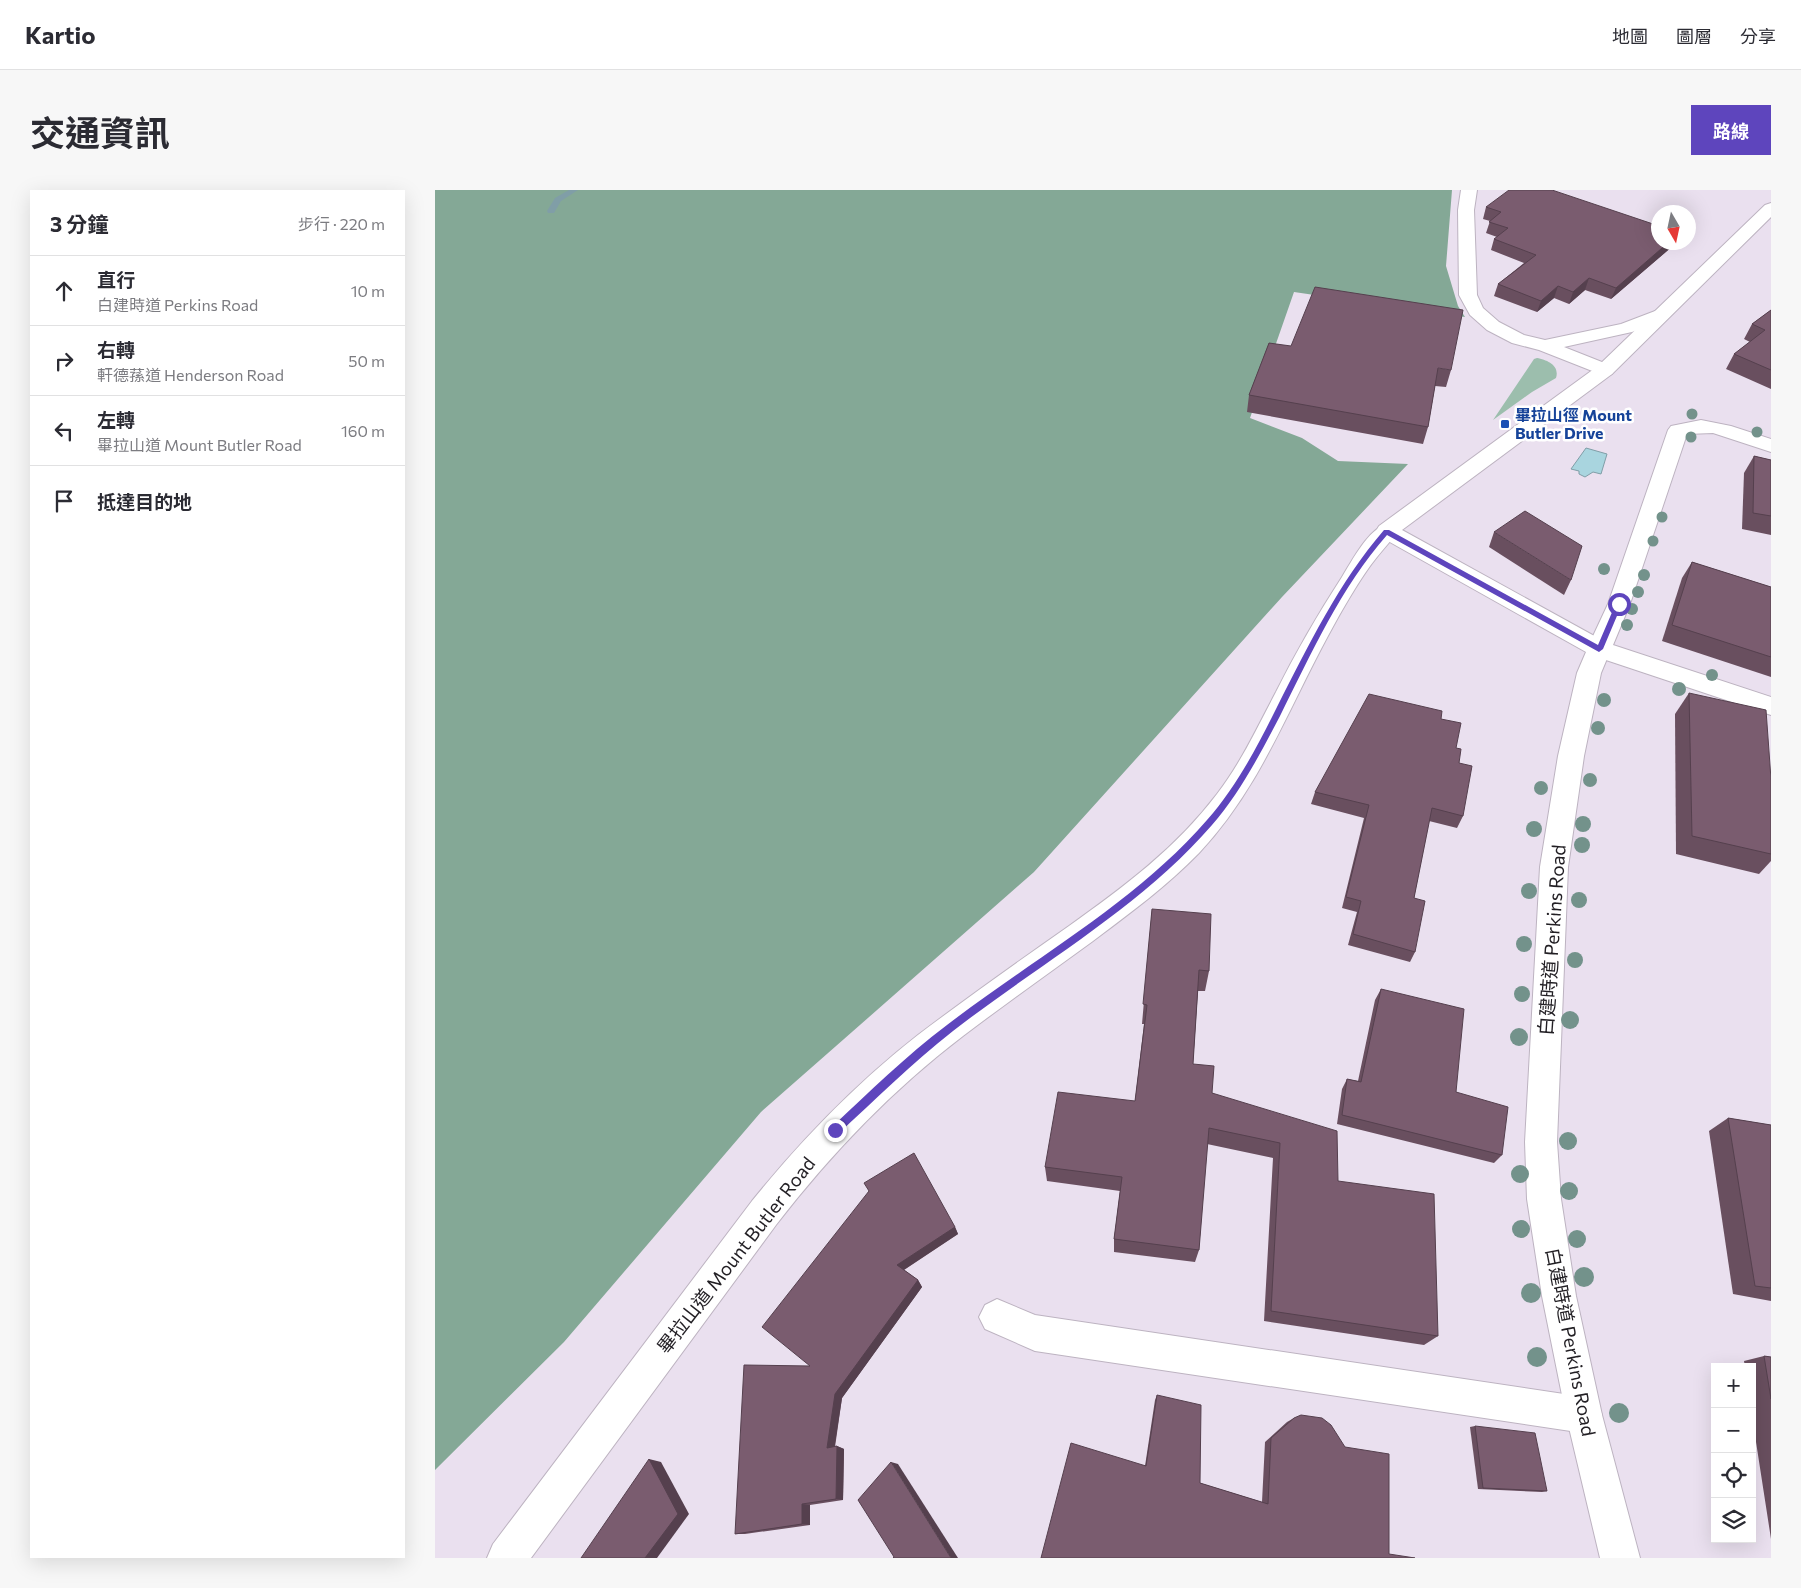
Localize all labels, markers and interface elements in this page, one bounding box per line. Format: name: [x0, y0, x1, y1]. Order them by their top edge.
text: Kartio: [25, 20, 95, 49]
text: 地圖: [1612, 25, 1648, 47]
text: 圖層: [1676, 25, 1712, 47]
text: 分享: [1740, 25, 1776, 47]
button: 路線: [1691, 105, 1771, 155]
text: 交通資訊: [30, 110, 170, 153]
north arrow: [1651, 205, 1696, 250]
text: 3 分鐘: [50, 211, 108, 236]
text: 步行 · 220 m: [298, 214, 385, 233]
text: 直行: [97, 268, 135, 291]
icon: ahead: [50, 277, 78, 305]
text: 10 m: [351, 281, 385, 300]
text: 白建時道 Perkins Road: [97, 295, 258, 314]
text: 右轉: [97, 338, 135, 361]
icon: right: [50, 347, 78, 375]
text: 50 m: [348, 351, 385, 370]
text: 軒德蓀道 Henderson Road: [97, 365, 284, 384]
place label: 畢拉山徑 Mount Butler Drive: [1515, 405, 1632, 442]
text: 左轉: [97, 408, 135, 431]
icon: left: [50, 417, 78, 445]
marker: 畢拉山徑 Mount Butler Drive: [1499, 418, 1511, 430]
text: 160 m: [341, 421, 385, 440]
text: 畢拉山道 Mount Butler Road: [97, 435, 302, 454]
icon: arrive: [50, 487, 78, 515]
text: 抵達目的地: [97, 490, 192, 513]
route start: [1608, 593, 1631, 616]
street label: 白建時道 Perkins Road: [1533, 844, 1570, 1036]
route end: [824, 1119, 847, 1142]
street label: 畢拉山道 Mount Butler Road: [652, 1152, 820, 1358]
street label: 白建時道 Perkins Road: [1542, 1246, 1601, 1438]
map controls: [1711, 1363, 1756, 1543]
button: +: [1711, 1363, 1756, 1408]
button: −: [1711, 1408, 1756, 1453]
button: locate: [1711, 1453, 1756, 1498]
button: layers: [1711, 1498, 1756, 1543]

